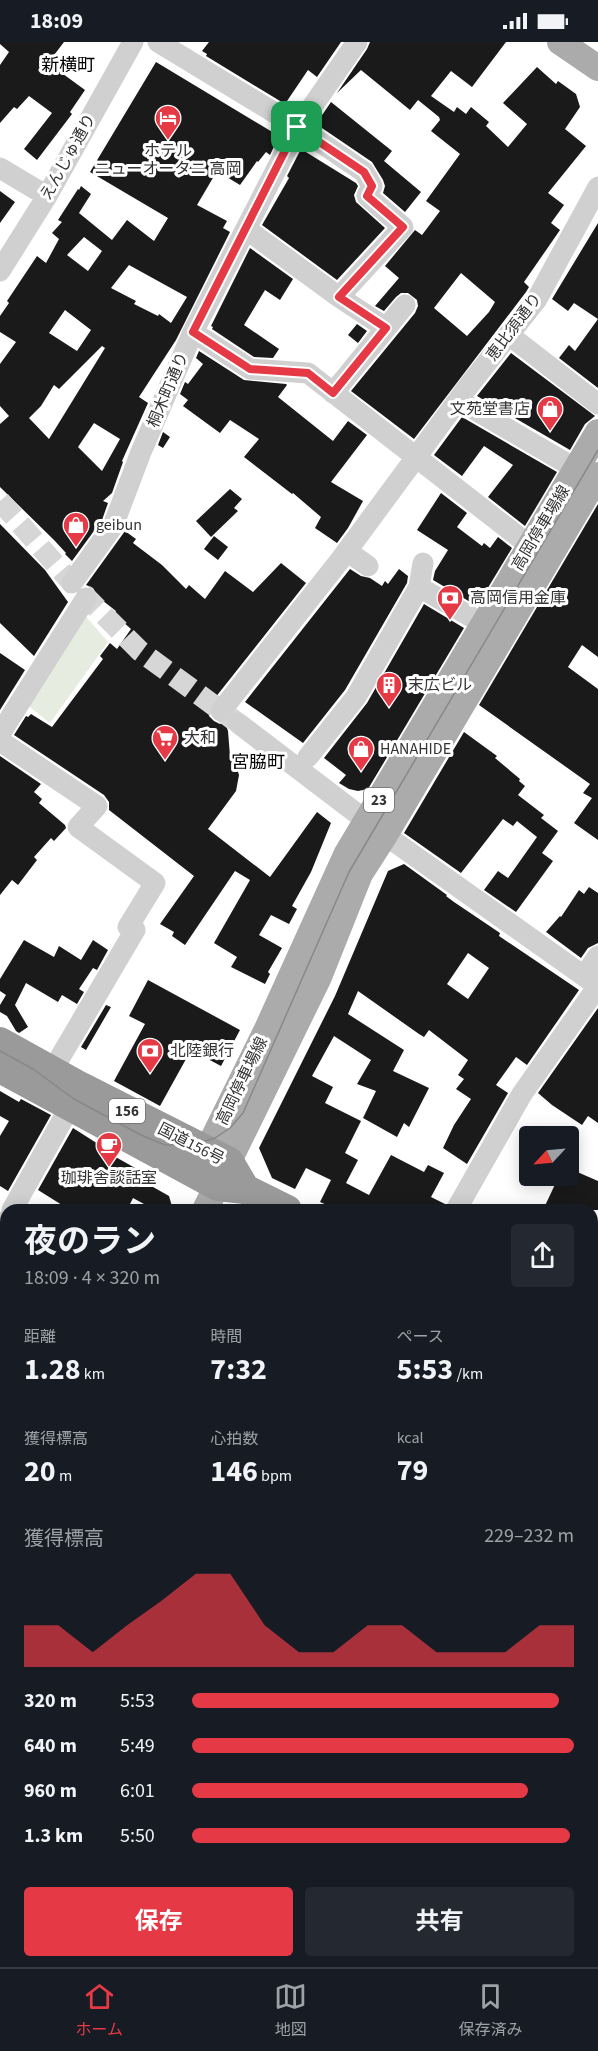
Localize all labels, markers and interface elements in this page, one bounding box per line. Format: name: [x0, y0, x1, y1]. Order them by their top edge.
text: 18:09: [30, 5, 83, 37]
district label: 新横町: [41, 53, 95, 78]
pin: [271, 101, 322, 152]
hotel icon: ホテル ニューオータニ 高岡: [153, 103, 183, 141]
street label: えんじゅ通り: [35, 110, 101, 204]
icon: arrive: [280, 110, 313, 143]
place label: ホテル ニューオータニ 高岡: [94, 140, 242, 180]
street label: 恵比須通り: [481, 288, 547, 366]
street label: 桐木町通り: [142, 349, 194, 431]
shop icon: 文苑堂書店: [535, 394, 565, 432]
place label: 文苑堂書店: [450, 398, 530, 420]
street label: 高岡停車場線: [507, 481, 575, 575]
shop icon: geibun: [61, 510, 91, 548]
place label: geibun: [96, 514, 142, 536]
bank icon: 高岡信用金庫: [435, 583, 465, 621]
place label: 高岡信用金庫: [470, 587, 566, 609]
building icon: 末広ビル: [374, 670, 404, 708]
place label: 末広ビル: [408, 674, 472, 696]
supermarket icon: 大和: [150, 723, 180, 761]
place label: 大和: [184, 727, 216, 749]
shop icon: HANAHIDE: [346, 734, 376, 772]
place label: HANAHIDE: [380, 738, 451, 760]
district label: 宮脇町: [231, 750, 285, 775]
road number: 23: [364, 788, 394, 812]
street label: 高岡停車場線: [211, 1033, 273, 1129]
bank icon: 北陸銀行: [135, 1036, 165, 1074]
place label: 北陸銀行: [170, 1040, 234, 1062]
road number: 156: [109, 1099, 145, 1123]
street label: 国道156号: [154, 1118, 228, 1170]
north arrow: [519, 1126, 579, 1186]
map controls: [519, 1126, 579, 1186]
cafe icon: 珈琲舎談話室: [94, 1130, 124, 1168]
place label: 珈琲舎談話室: [61, 1167, 157, 1189]
text: 夜のラン: [24, 1218, 156, 1265]
button: share: [511, 1224, 574, 1287]
text: 18:09 · 4 × 320 m: [24, 1264, 160, 1292]
text: 距離: [24, 1326, 56, 1348]
text: 時間: [210, 1326, 242, 1348]
text: ペース: [397, 1326, 444, 1348]
text: 1.28: [24, 1348, 81, 1391]
text: 7:32: [210, 1348, 267, 1391]
text: 5:53: [397, 1348, 453, 1391]
text: km: [81, 1363, 105, 1385]
text: /km: [453, 1363, 483, 1385]
text: kcal: [397, 1427, 424, 1449]
text: 獲得標高: [24, 1428, 88, 1450]
text: 心拍数: [210, 1428, 258, 1450]
text: 79: [397, 1449, 428, 1492]
text: 20: [24, 1450, 56, 1493]
text: 146: [210, 1450, 258, 1493]
text: m: [56, 1465, 72, 1487]
text: bpm: [258, 1465, 292, 1487]
text: 229–232 m: [484, 1522, 574, 1550]
text: 獲得標高: [24, 1525, 104, 1553]
text: 320 m: [24, 1687, 77, 1715]
text: 5:53: [120, 1687, 155, 1715]
text: 640 m: [24, 1732, 77, 1760]
text: 5:49: [120, 1732, 155, 1760]
text: 960 m: [24, 1777, 77, 1805]
text: 6:01: [120, 1777, 155, 1805]
text: 1.3 km: [24, 1822, 83, 1850]
text: 5:50: [120, 1822, 155, 1850]
button: 保存: [24, 1887, 293, 1956]
button: 共有: [305, 1887, 574, 1956]
tab: ホーム: [76, 1980, 123, 2041]
tab: 地図: [274, 1980, 307, 2041]
tab: 保存済み: [458, 1980, 522, 2041]

